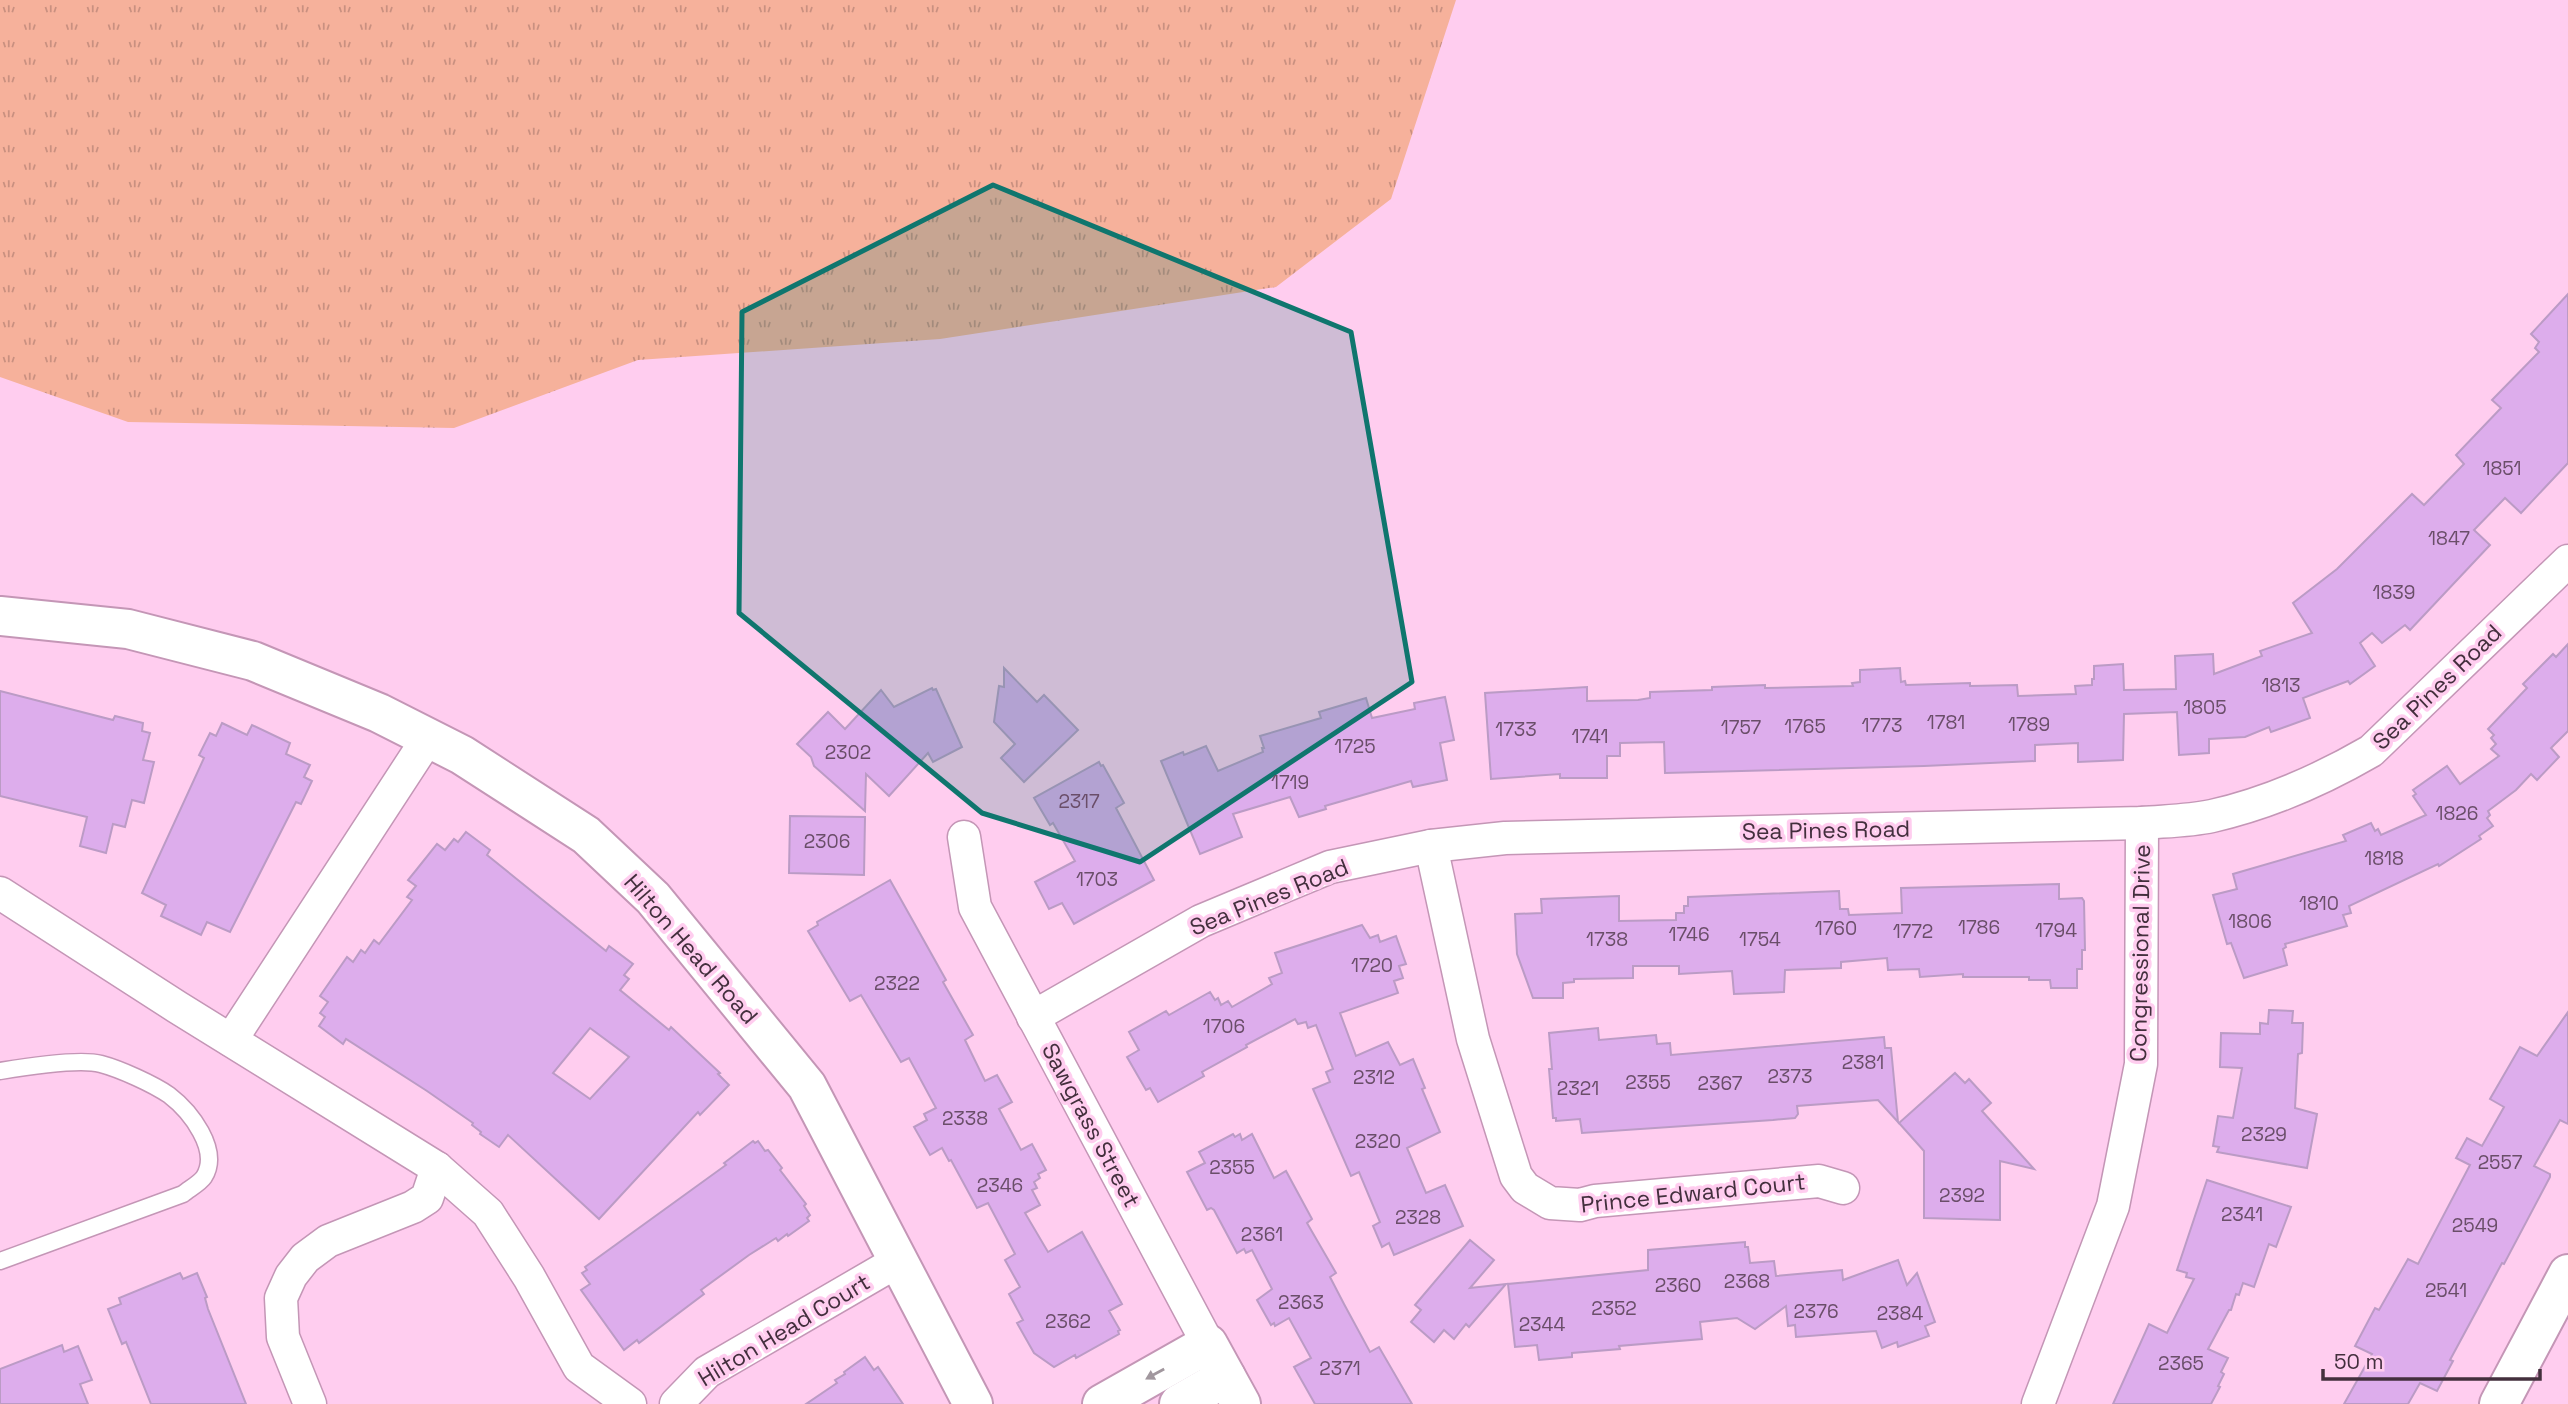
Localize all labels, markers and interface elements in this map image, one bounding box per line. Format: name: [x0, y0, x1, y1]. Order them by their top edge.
house number: 1851: [2483, 456, 2521, 481]
house number: 1847: [2428, 526, 2470, 551]
house number: 1839: [2373, 580, 2415, 605]
street label: Sea Pines Road: [2366, 618, 2508, 756]
house number: 1813: [2261, 673, 2301, 698]
house number: 1805: [2183, 695, 2227, 720]
house number: 1781: [1927, 710, 1965, 735]
house number: 1789: [2008, 712, 2050, 737]
house number: 1773: [1862, 713, 1902, 738]
house number: 1765: [1784, 714, 1826, 739]
house number: 1757: [1721, 715, 1762, 740]
house number: 1733: [1495, 717, 1537, 742]
house number: 1741: [1572, 724, 1608, 749]
house number: 1725: [1334, 734, 1376, 759]
house number: 2302: [825, 740, 871, 765]
house number: 1719: [1271, 770, 1309, 795]
house number: 2317: [1058, 789, 1100, 814]
house number: 1826: [2436, 801, 2478, 826]
street label: Sea Pines Road: [1741, 814, 1911, 846]
house number: 2306: [804, 829, 850, 854]
street label: Congressional Drive: [2123, 844, 2157, 1062]
house number: 1818: [2364, 846, 2404, 871]
street label: Sea Pines Road: [1185, 852, 1353, 942]
house number: 1703: [1076, 867, 1118, 892]
street label: Hilton Head Road: [618, 868, 764, 1030]
house number: 1810: [2299, 891, 2339, 916]
house number: 1806: [2228, 909, 2272, 934]
house number: 1786: [1958, 915, 2000, 940]
house number: 1760: [1815, 916, 1857, 941]
house number: 1794: [2035, 918, 2077, 943]
house number: 1772: [1893, 919, 1933, 944]
house number: 1746: [1668, 922, 1710, 947]
house number: 1738: [1586, 927, 1628, 952]
house number: 1754: [1739, 927, 1781, 952]
house number: 1720: [1351, 953, 1393, 978]
house number: 2322: [874, 971, 920, 996]
house number: 1706: [1203, 1014, 1245, 1039]
street label: Sawgrass Street: [1035, 1038, 1147, 1212]
house number: 2381: [1842, 1050, 1884, 1075]
house number: 2373: [1767, 1064, 1813, 1089]
house number: 2312: [1353, 1065, 1395, 1090]
house number: 2355: [1625, 1070, 1671, 1095]
house number: 2367: [1698, 1071, 1743, 1096]
house number: 2321: [1557, 1076, 1599, 1101]
house number: 2338: [942, 1106, 988, 1131]
house number: 2329: [2241, 1122, 2287, 1147]
house number: 2320: [1355, 1129, 1401, 1154]
house number: 2557: [2478, 1150, 2523, 1175]
house number: 2355: [1209, 1155, 1255, 1180]
street label: Prince Edward Court: [1579, 1166, 1807, 1220]
house number: 2346: [977, 1173, 1023, 1198]
house number: 2392: [1939, 1183, 1985, 1208]
house number: 2341: [2221, 1202, 2263, 1227]
house number: 2328: [1395, 1205, 1441, 1230]
house number: 2549: [2452, 1213, 2498, 1238]
house number: 2361: [1241, 1222, 1283, 1247]
street label: Hilton Head Court: [693, 1267, 875, 1393]
house number: 2368: [1724, 1269, 1770, 1294]
house number: 2360: [1655, 1273, 1701, 1298]
house number: 2541: [2425, 1278, 2467, 1303]
house number: 2363: [1278, 1290, 1324, 1315]
house number: 2352: [1591, 1296, 1637, 1321]
house number: 2376: [1793, 1299, 1839, 1324]
house number: 2384: [1877, 1301, 1923, 1326]
house number: 2362: [1045, 1309, 1091, 1334]
house number: 2344: [1519, 1312, 1565, 1337]
scale bar: [2323, 1338, 2540, 1382]
text: 50 m: [2334, 1348, 2384, 1375]
house number: 2365: [2158, 1351, 2204, 1376]
house number: 2371: [1319, 1356, 1361, 1381]
one-way arrow: [1145, 1368, 1165, 1380]

